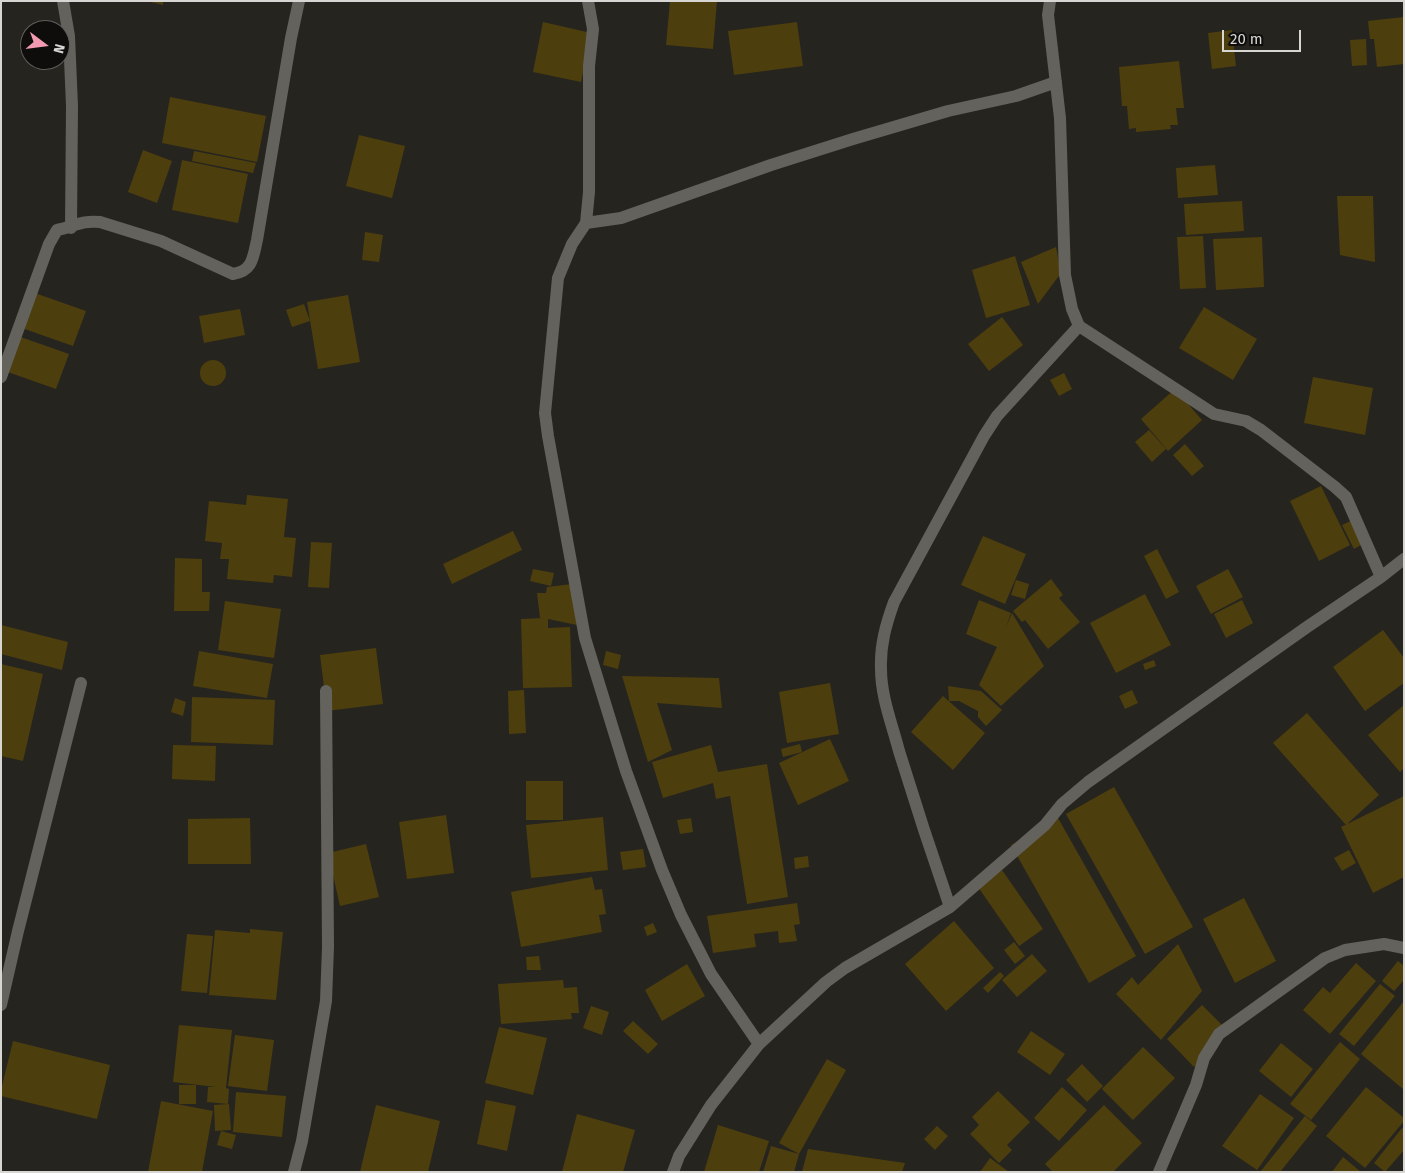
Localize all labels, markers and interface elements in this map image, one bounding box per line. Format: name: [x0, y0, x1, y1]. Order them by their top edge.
north arrow: [20, 20, 70, 70]
scale bar: [1225, 20, 1304, 52]
text: 20 m: [1230, 30, 1263, 48]
text: N: [50, 42, 68, 55]

